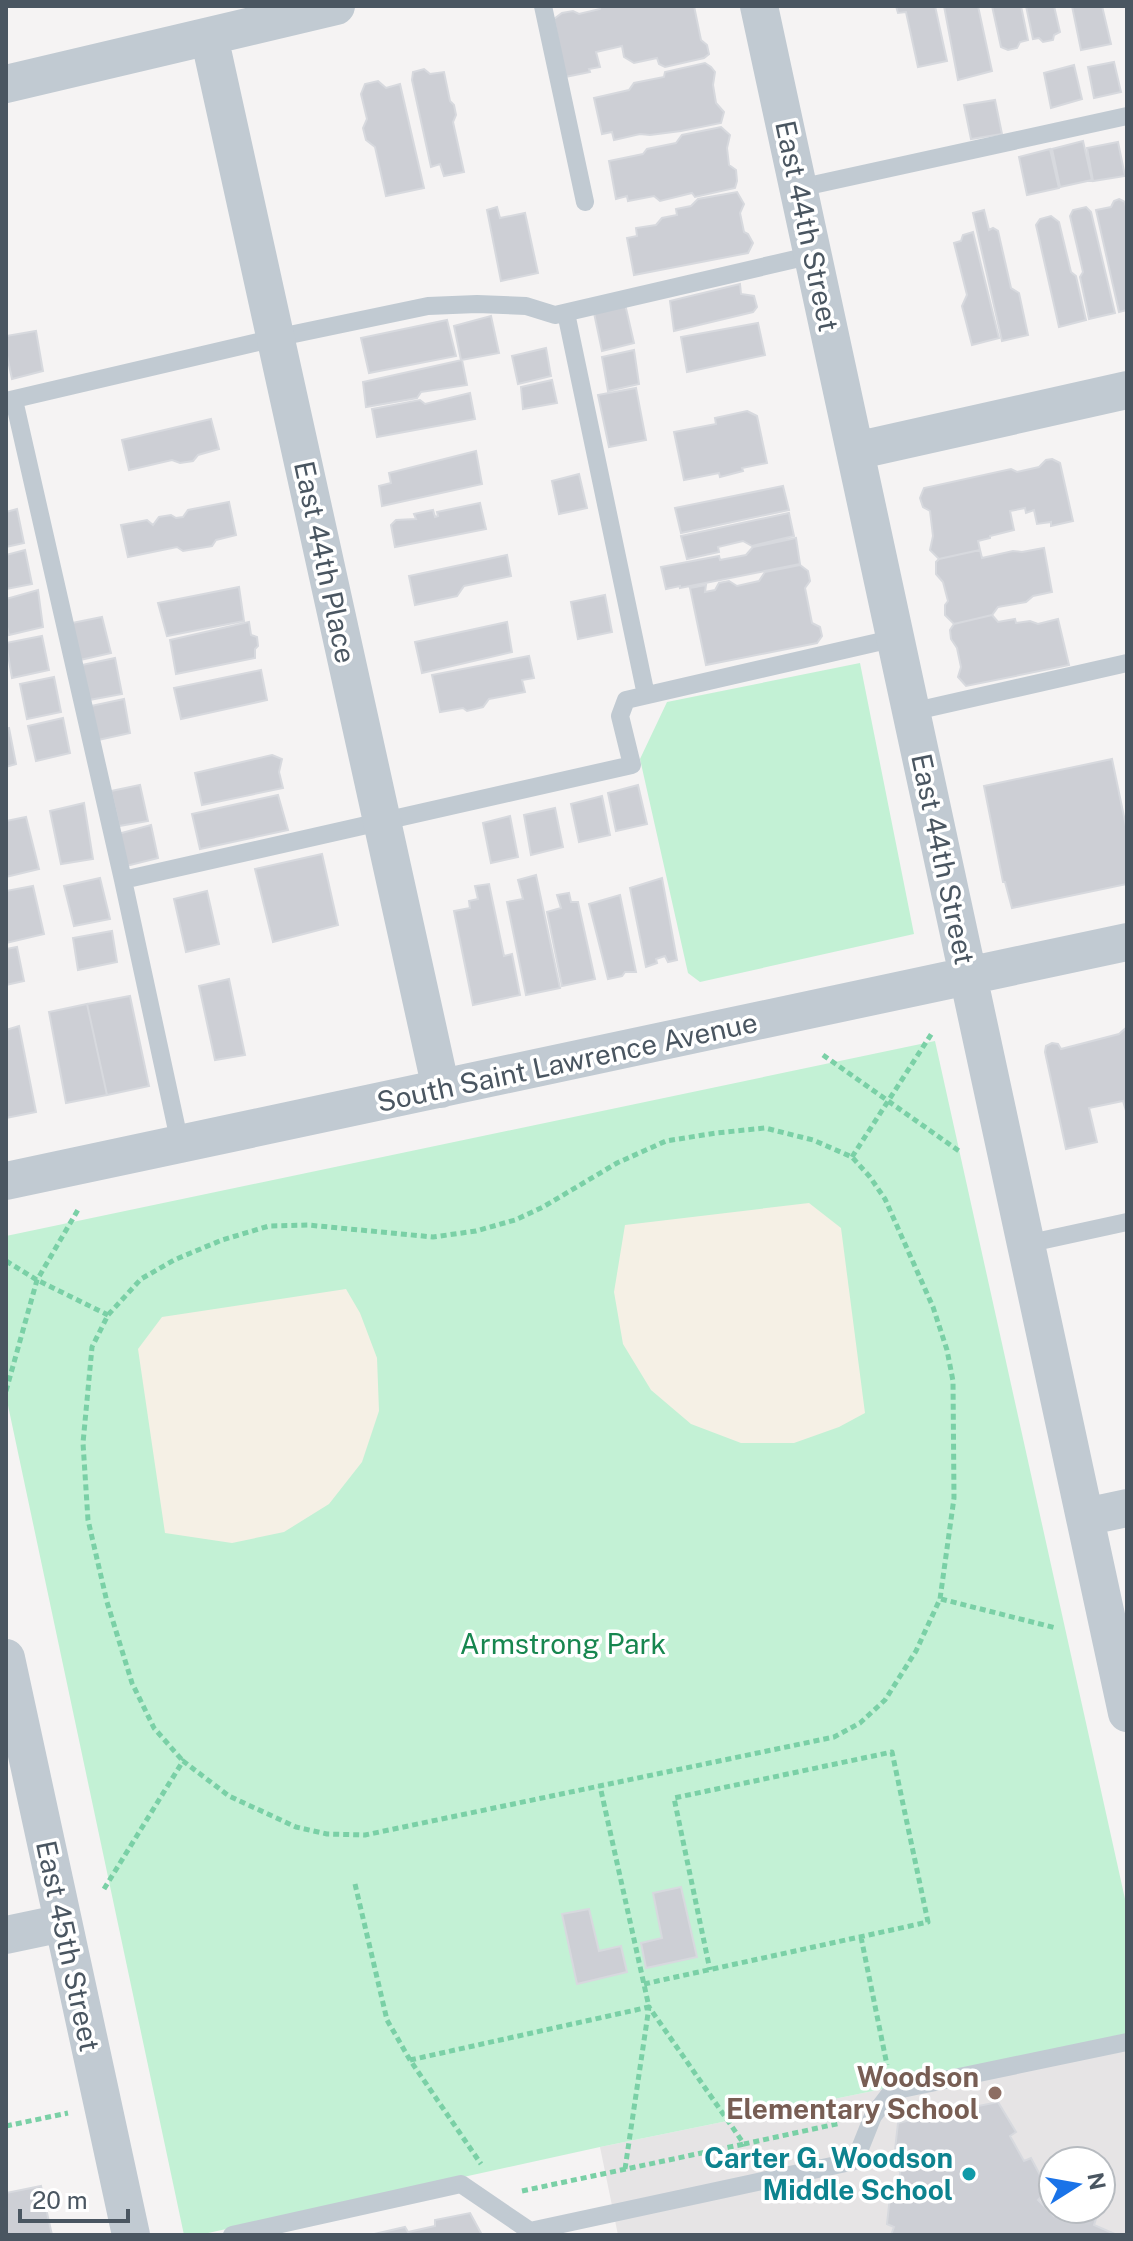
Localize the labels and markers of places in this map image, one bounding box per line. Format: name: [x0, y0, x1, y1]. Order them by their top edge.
place label: Woodson Elementary School: [726, 2060, 979, 2125]
marker: Woodson Elementary School: [986, 2084, 1004, 2102]
place label: Carter G. Woodson Middle School: [704, 2141, 953, 2206]
marker: Carter G. Woodson Middle School: [960, 2165, 978, 2183]

